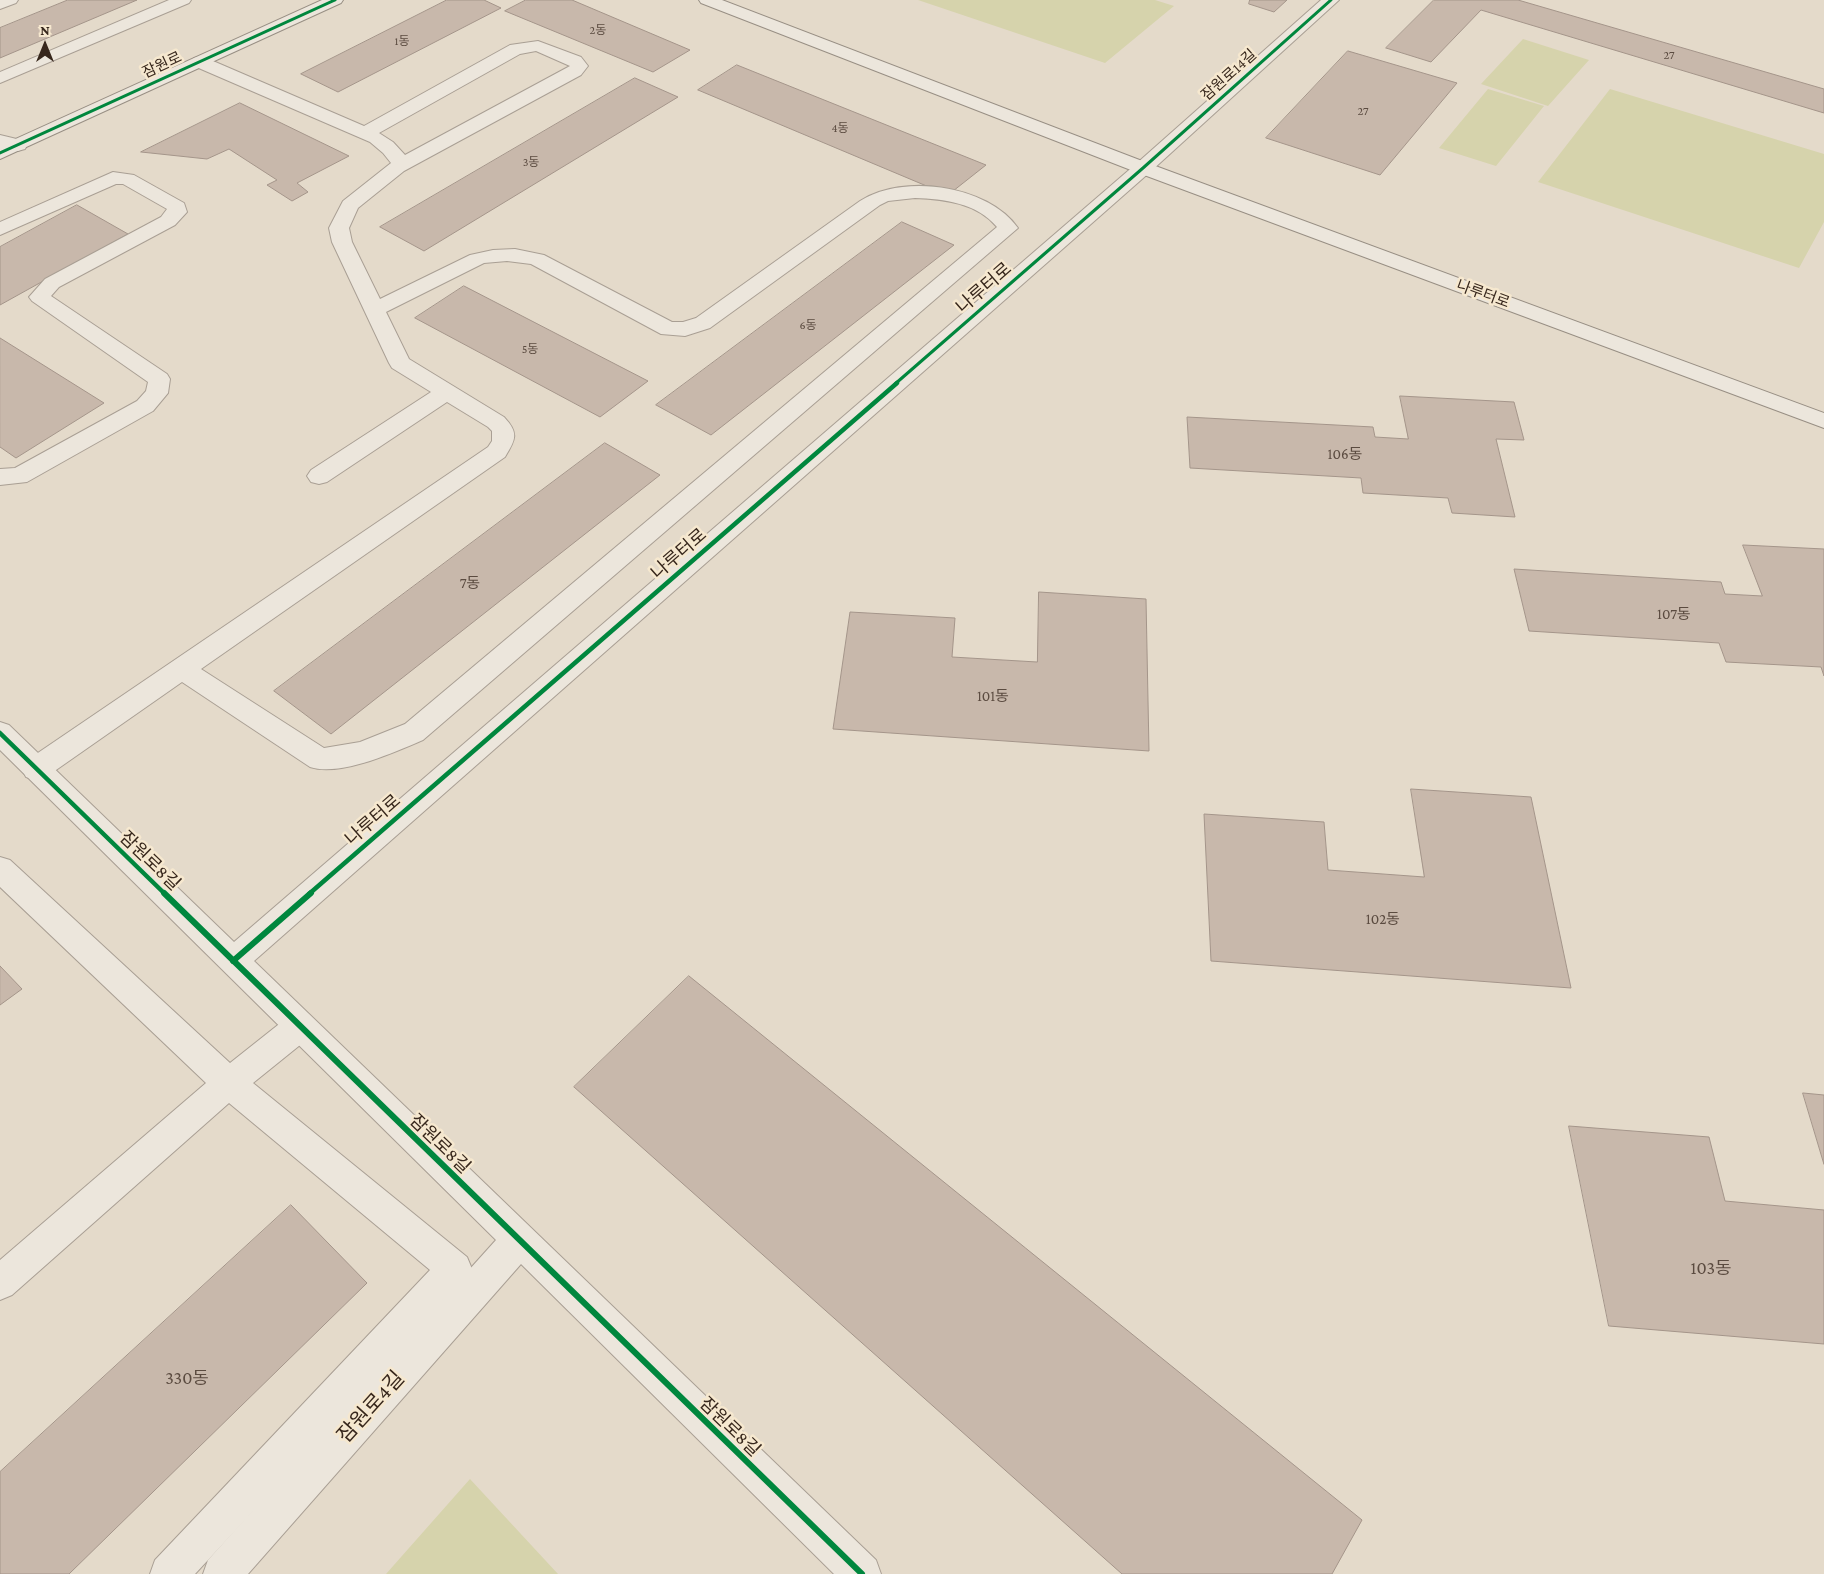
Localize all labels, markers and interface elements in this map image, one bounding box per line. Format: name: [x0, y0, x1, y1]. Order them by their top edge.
north arrow: [20, 20, 70, 70]
text: N: [40, 22, 50, 38]
house number: 2동: [590, 23, 606, 37]
house number: 1동: [394, 34, 410, 48]
street label: 잠원로14길: [1198, 46, 1260, 104]
street label: 잠원로: [139, 48, 185, 82]
house number: 27: [1663, 48, 1675, 62]
house number: 27: [1357, 104, 1369, 118]
house number: 4동: [831, 121, 849, 135]
house number: 3동: [523, 155, 539, 169]
street label: 나루터로: [952, 258, 1016, 318]
street label: 나루터로: [1454, 276, 1512, 312]
house number: 6동: [799, 318, 817, 332]
house number: 5동: [522, 342, 538, 356]
house number: 106동: [1328, 445, 1362, 463]
street label: 나루터로: [647, 524, 711, 584]
house number: 7동: [460, 574, 480, 592]
house number: 107동: [1657, 605, 1691, 623]
house number: 101동: [977, 687, 1009, 705]
street label: 나루터로: [341, 790, 405, 850]
street label: 잠원로8길: [115, 827, 185, 895]
house number: 102동: [1366, 910, 1400, 928]
street label: 잠원로8길: [405, 1110, 475, 1178]
house number: 103동: [1690, 1257, 1732, 1279]
street label: 잠원로4길: [332, 1366, 410, 1448]
house number: 330동: [165, 1367, 209, 1389]
street label: 잠원로8길: [695, 1393, 765, 1461]

